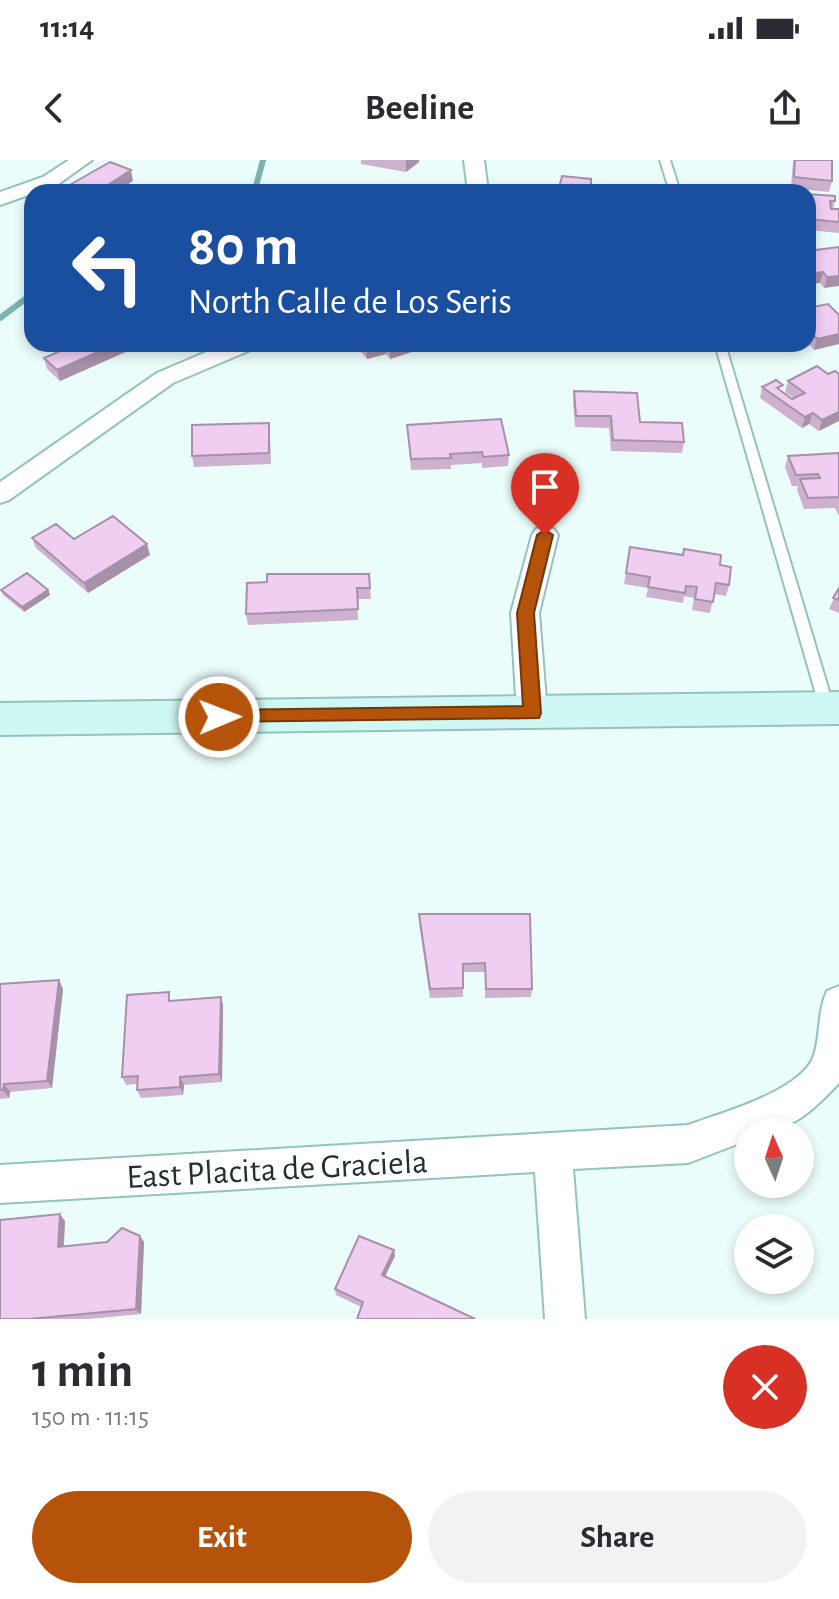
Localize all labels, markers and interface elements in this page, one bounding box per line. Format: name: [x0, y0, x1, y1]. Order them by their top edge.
text: 11:14: [40, 13, 94, 43]
icon: back: [32, 86, 76, 130]
icon: share: [763, 86, 807, 130]
text: Beeline: [365, 90, 474, 126]
icon: left: [56, 216, 160, 320]
text: 80 m: [188, 219, 298, 275]
text: North Calle de Los Seris: [188, 284, 512, 320]
pin: [511, 453, 579, 535]
icon: arrive: [523, 465, 567, 509]
position arrow: [177, 675, 261, 759]
north arrow: [734, 1118, 814, 1198]
map controls: [734, 1118, 814, 1294]
street label: East Placita de Graciela: [126, 1145, 429, 1195]
button: layers: [734, 1214, 814, 1294]
button: close: [723, 1345, 807, 1429]
text: 1 min: [32, 1348, 133, 1396]
text: 150 m · 11:15: [32, 1404, 149, 1430]
button: Exit: [32, 1491, 412, 1583]
button: Share: [428, 1491, 807, 1583]

